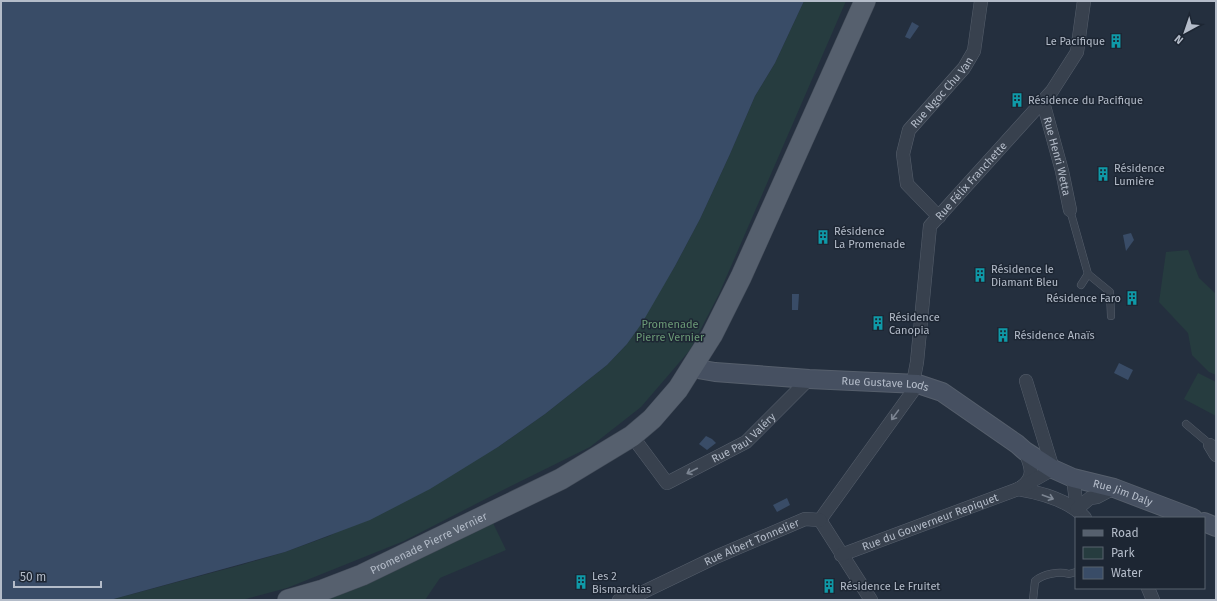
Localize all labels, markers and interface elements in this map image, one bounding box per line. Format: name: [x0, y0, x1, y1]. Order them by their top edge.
north arrow: [1165, 12, 1205, 52]
text: N: [1172, 32, 1186, 47]
building icon: Le Pacifique: [1108, 33, 1124, 49]
place label: Le Pacifique: [1045, 35, 1105, 48]
street label: Rue Ngoc Chu Van: [908, 55, 976, 131]
building icon: Résidence du Pacifique: [1009, 92, 1025, 108]
place label: Résidence du Pacifique: [1028, 94, 1143, 107]
street label: Rue Henri Wetta: [1040, 115, 1073, 197]
street label: Rue Félix Franchette: [933, 139, 1010, 223]
place label: Résidence Lumière: [1114, 162, 1165, 188]
building icon: Résidence Lumière: [1095, 166, 1111, 182]
place label: Résidence La Promenade: [834, 225, 905, 251]
building icon: Résidence La Promenade: [815, 229, 831, 245]
place label: Résidence le Diamant Bleu: [991, 263, 1058, 289]
building icon: Résidence le Diamant Bleu: [972, 267, 988, 283]
building icon: Résidence Faro: [1124, 290, 1140, 306]
place label: Résidence Faro: [1046, 292, 1121, 305]
place label: Résidence Canopia: [889, 311, 940, 337]
building icon: Résidence Canopia: [870, 315, 886, 331]
park label: Promenade Pierre Vernier: [636, 318, 705, 344]
building icon: Résidence Anaïs: [995, 327, 1011, 343]
place label: Résidence Anaïs: [1014, 329, 1095, 342]
street label: Rue Gustave Lods: [841, 374, 931, 394]
street label: Rue Paul Valéry: [710, 410, 779, 466]
one-way arrow: [891, 410, 899, 421]
one-way arrow: [686, 467, 698, 475]
street label: Rue Jim Daly: [1092, 477, 1155, 509]
street label: Rue du Gouverneur Repiquet: [860, 491, 1000, 554]
one-way arrow: [1042, 493, 1054, 501]
street label: Promenade Pierre Vernier: [368, 509, 490, 577]
street label: Rue Albert Tonnelier: [702, 516, 802, 569]
legend: [1075, 517, 1205, 589]
text: Road: [1111, 526, 1139, 540]
text: Park: [1111, 546, 1135, 560]
scale bar: [14, 563, 101, 589]
text: Water: [1111, 566, 1143, 580]
text: 50 m: [20, 570, 46, 584]
place label: Les 2 Bismarckias: [592, 570, 651, 596]
building icon: Les 2 Bismarckias: [573, 574, 589, 590]
building icon: Résidence Le Fruitet: [821, 578, 837, 594]
place label: Résidence Le Fruitet: [840, 580, 940, 593]

